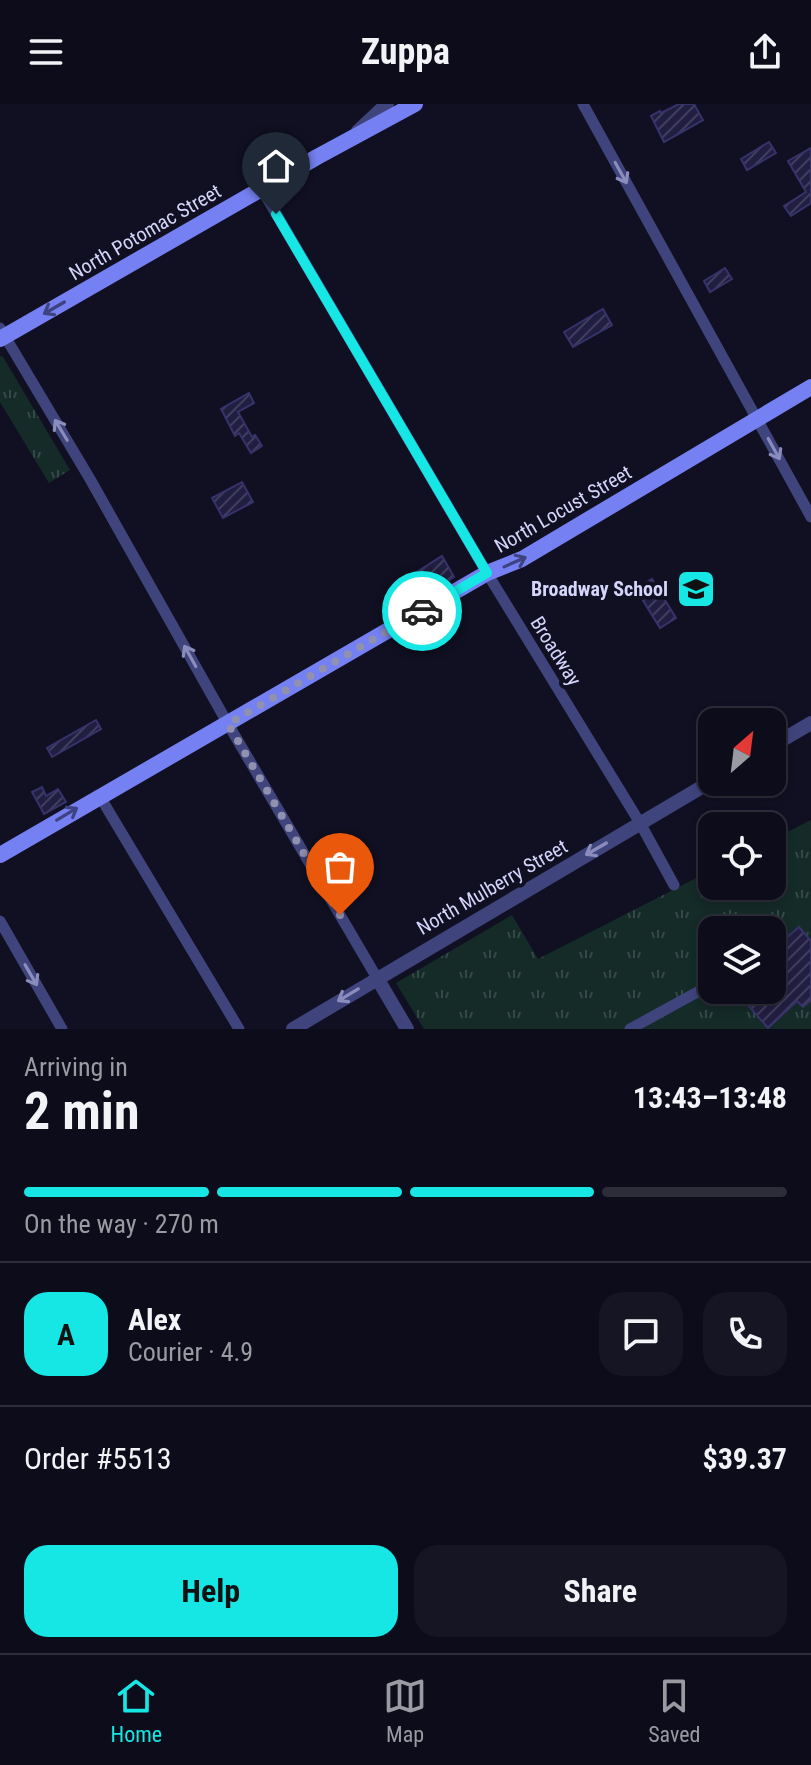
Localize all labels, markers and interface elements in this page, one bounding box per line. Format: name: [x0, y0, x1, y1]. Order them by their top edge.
icon: menu: [24, 30, 68, 74]
icon: share: [743, 30, 787, 74]
text: Zuppa: [361, 31, 450, 73]
pin: [242, 132, 310, 214]
icon: home: [254, 144, 298, 188]
one-way arrow: [613, 160, 629, 184]
street label: North Potomac Street: [65, 179, 225, 285]
one-way arrow: [43, 300, 66, 316]
one-way arrow: [53, 419, 69, 442]
one-way arrow: [766, 437, 782, 460]
street label: North Locust Street: [490, 460, 636, 558]
one-way arrow: [502, 553, 527, 568]
school or university icon: Broadway School: [675, 568, 717, 610]
courier: [382, 571, 462, 651]
place label: Broadway School: [531, 577, 668, 601]
icon: car: [400, 589, 444, 633]
street label: Broadway: [525, 612, 587, 690]
one-way arrow: [182, 645, 198, 668]
north arrow: [698, 708, 786, 796]
map controls: [698, 708, 786, 1004]
one-way arrow: [55, 806, 78, 822]
button: locate: [698, 812, 786, 900]
pin: [306, 833, 374, 915]
street label: North Mulberry Street: [412, 834, 572, 940]
one-way arrow: [585, 842, 609, 857]
icon: bag: [318, 845, 362, 889]
button: layers: [698, 916, 786, 1004]
one-way arrow: [23, 963, 39, 986]
one-way arrow: [337, 987, 360, 1003]
text: Arriving in: [24, 1052, 128, 1082]
text: 13:43–13:48: [633, 1080, 787, 1115]
text: 2 min: [24, 1081, 140, 1142]
text: On the way · 270 m: [24, 1209, 219, 1239]
button: chat: [599, 1292, 683, 1376]
button: phone: [703, 1292, 787, 1376]
text: Alex: [128, 1302, 181, 1337]
text: A: [57, 1317, 75, 1352]
text: Courier · 4.9: [128, 1337, 253, 1367]
text: Order #5513: [24, 1441, 172, 1476]
text: $39.37: [702, 1441, 787, 1476]
button: Help: [24, 1545, 398, 1637]
button: Share: [414, 1545, 787, 1637]
tab: Home: [111, 1674, 162, 1747]
tab: Map: [383, 1674, 427, 1747]
tab: Saved: [648, 1674, 700, 1747]

